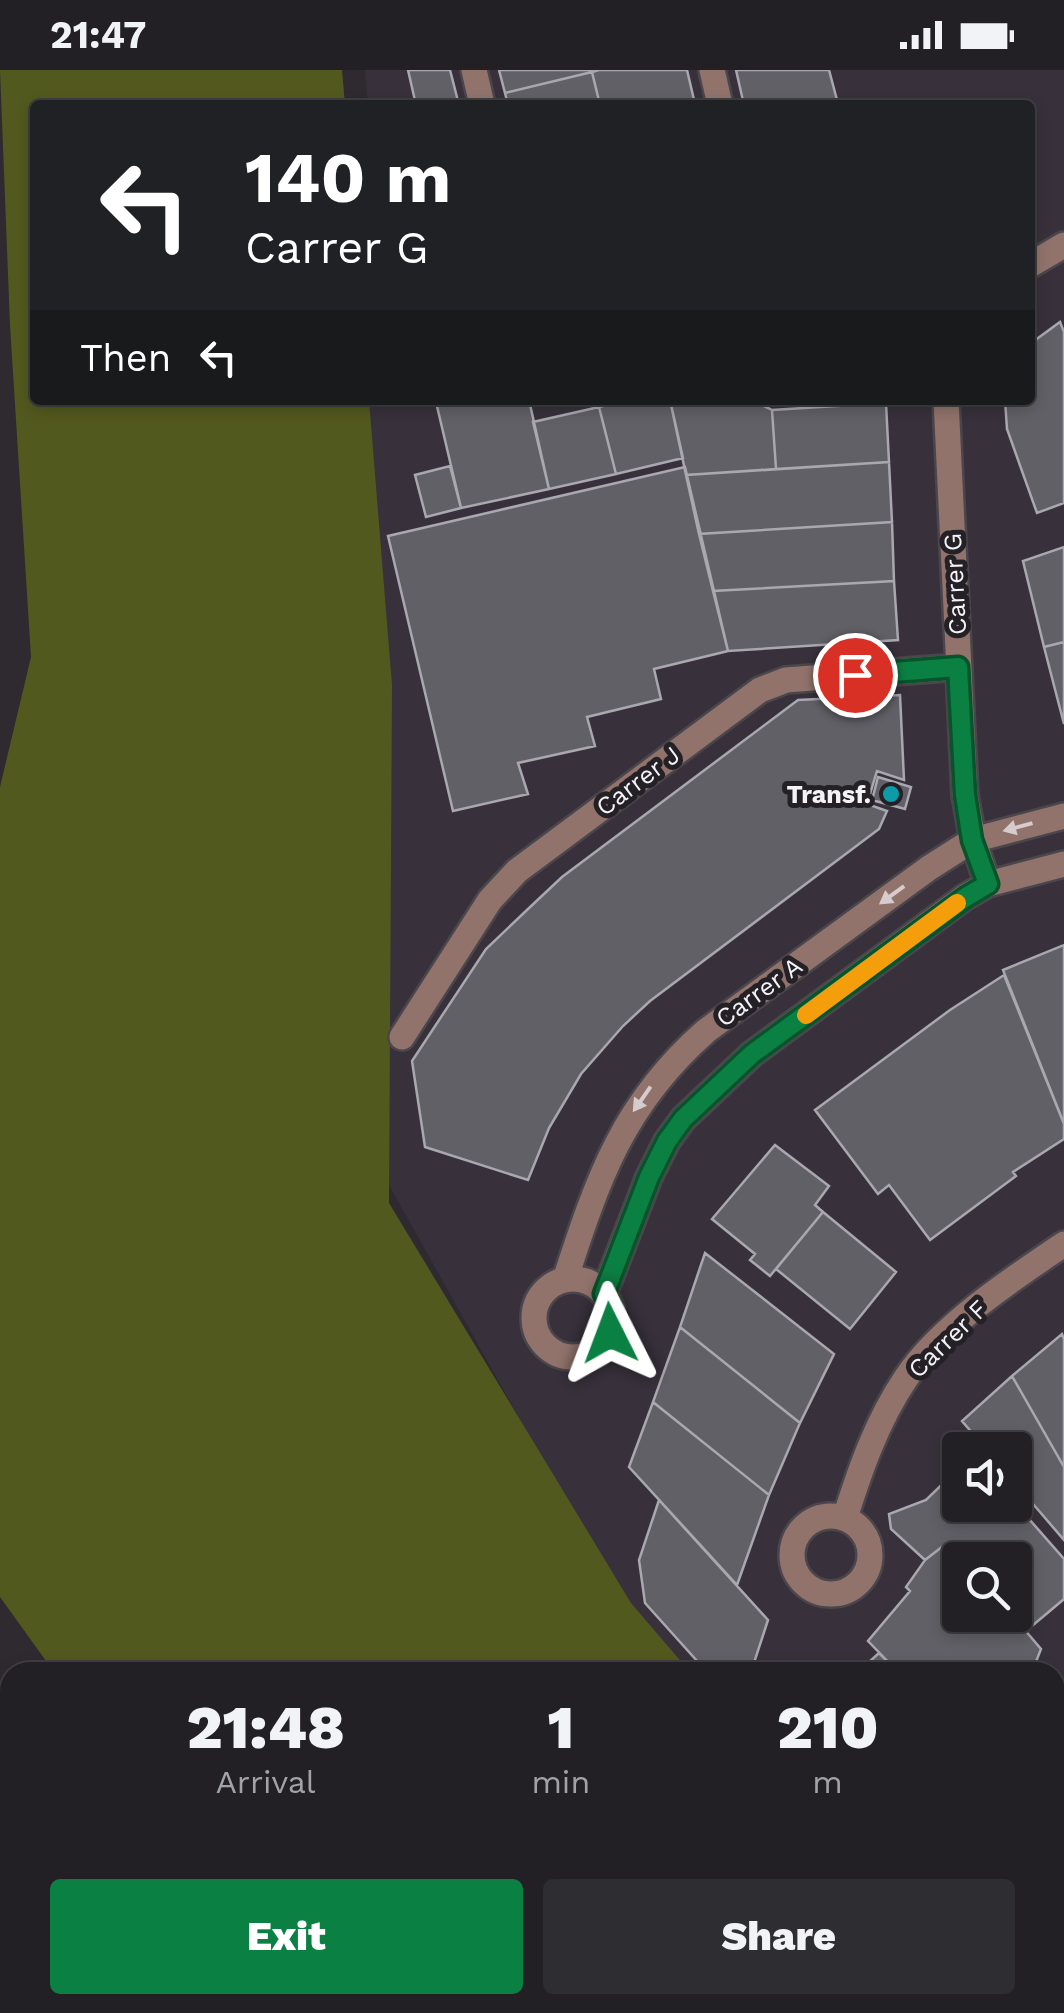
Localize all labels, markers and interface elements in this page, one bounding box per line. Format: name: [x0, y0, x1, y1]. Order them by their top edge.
text: 21:47: [50, 13, 146, 57]
text: 140 m: [245, 137, 451, 219]
icon: left: [80, 140, 210, 270]
text: Carrer G: [245, 221, 429, 274]
icon: left: [191, 330, 246, 385]
text: Then: [80, 336, 171, 380]
street label: Carrer G: [938, 532, 972, 636]
pin: [813, 633, 898, 718]
icon: arrive: [828, 648, 883, 703]
street label: Carrer J: [590, 740, 686, 822]
place label: Transf.: [786, 780, 871, 809]
marker: Transf.: [880, 783, 902, 805]
one-way arrow: [1002, 820, 1033, 836]
one-way arrow: [879, 885, 905, 904]
street label: Carrer A: [710, 951, 808, 1033]
one-way arrow: [633, 1086, 652, 1113]
position arrow: [558, 1281, 662, 1385]
street label: Carrer F: [902, 1294, 994, 1384]
map controls: [942, 1432, 1032, 1632]
button: sound: [942, 1432, 1032, 1522]
button: search: [942, 1542, 1032, 1632]
text: 21:48: [186, 1692, 345, 1763]
text: 1: [547, 1692, 574, 1763]
text: 210: [777, 1692, 879, 1763]
text: Arrival: [216, 1763, 316, 1801]
text: min: [531, 1763, 590, 1801]
text: m: [812, 1763, 843, 1801]
button: Exit: [50, 1879, 523, 1994]
button: Share: [543, 1879, 1015, 1994]

